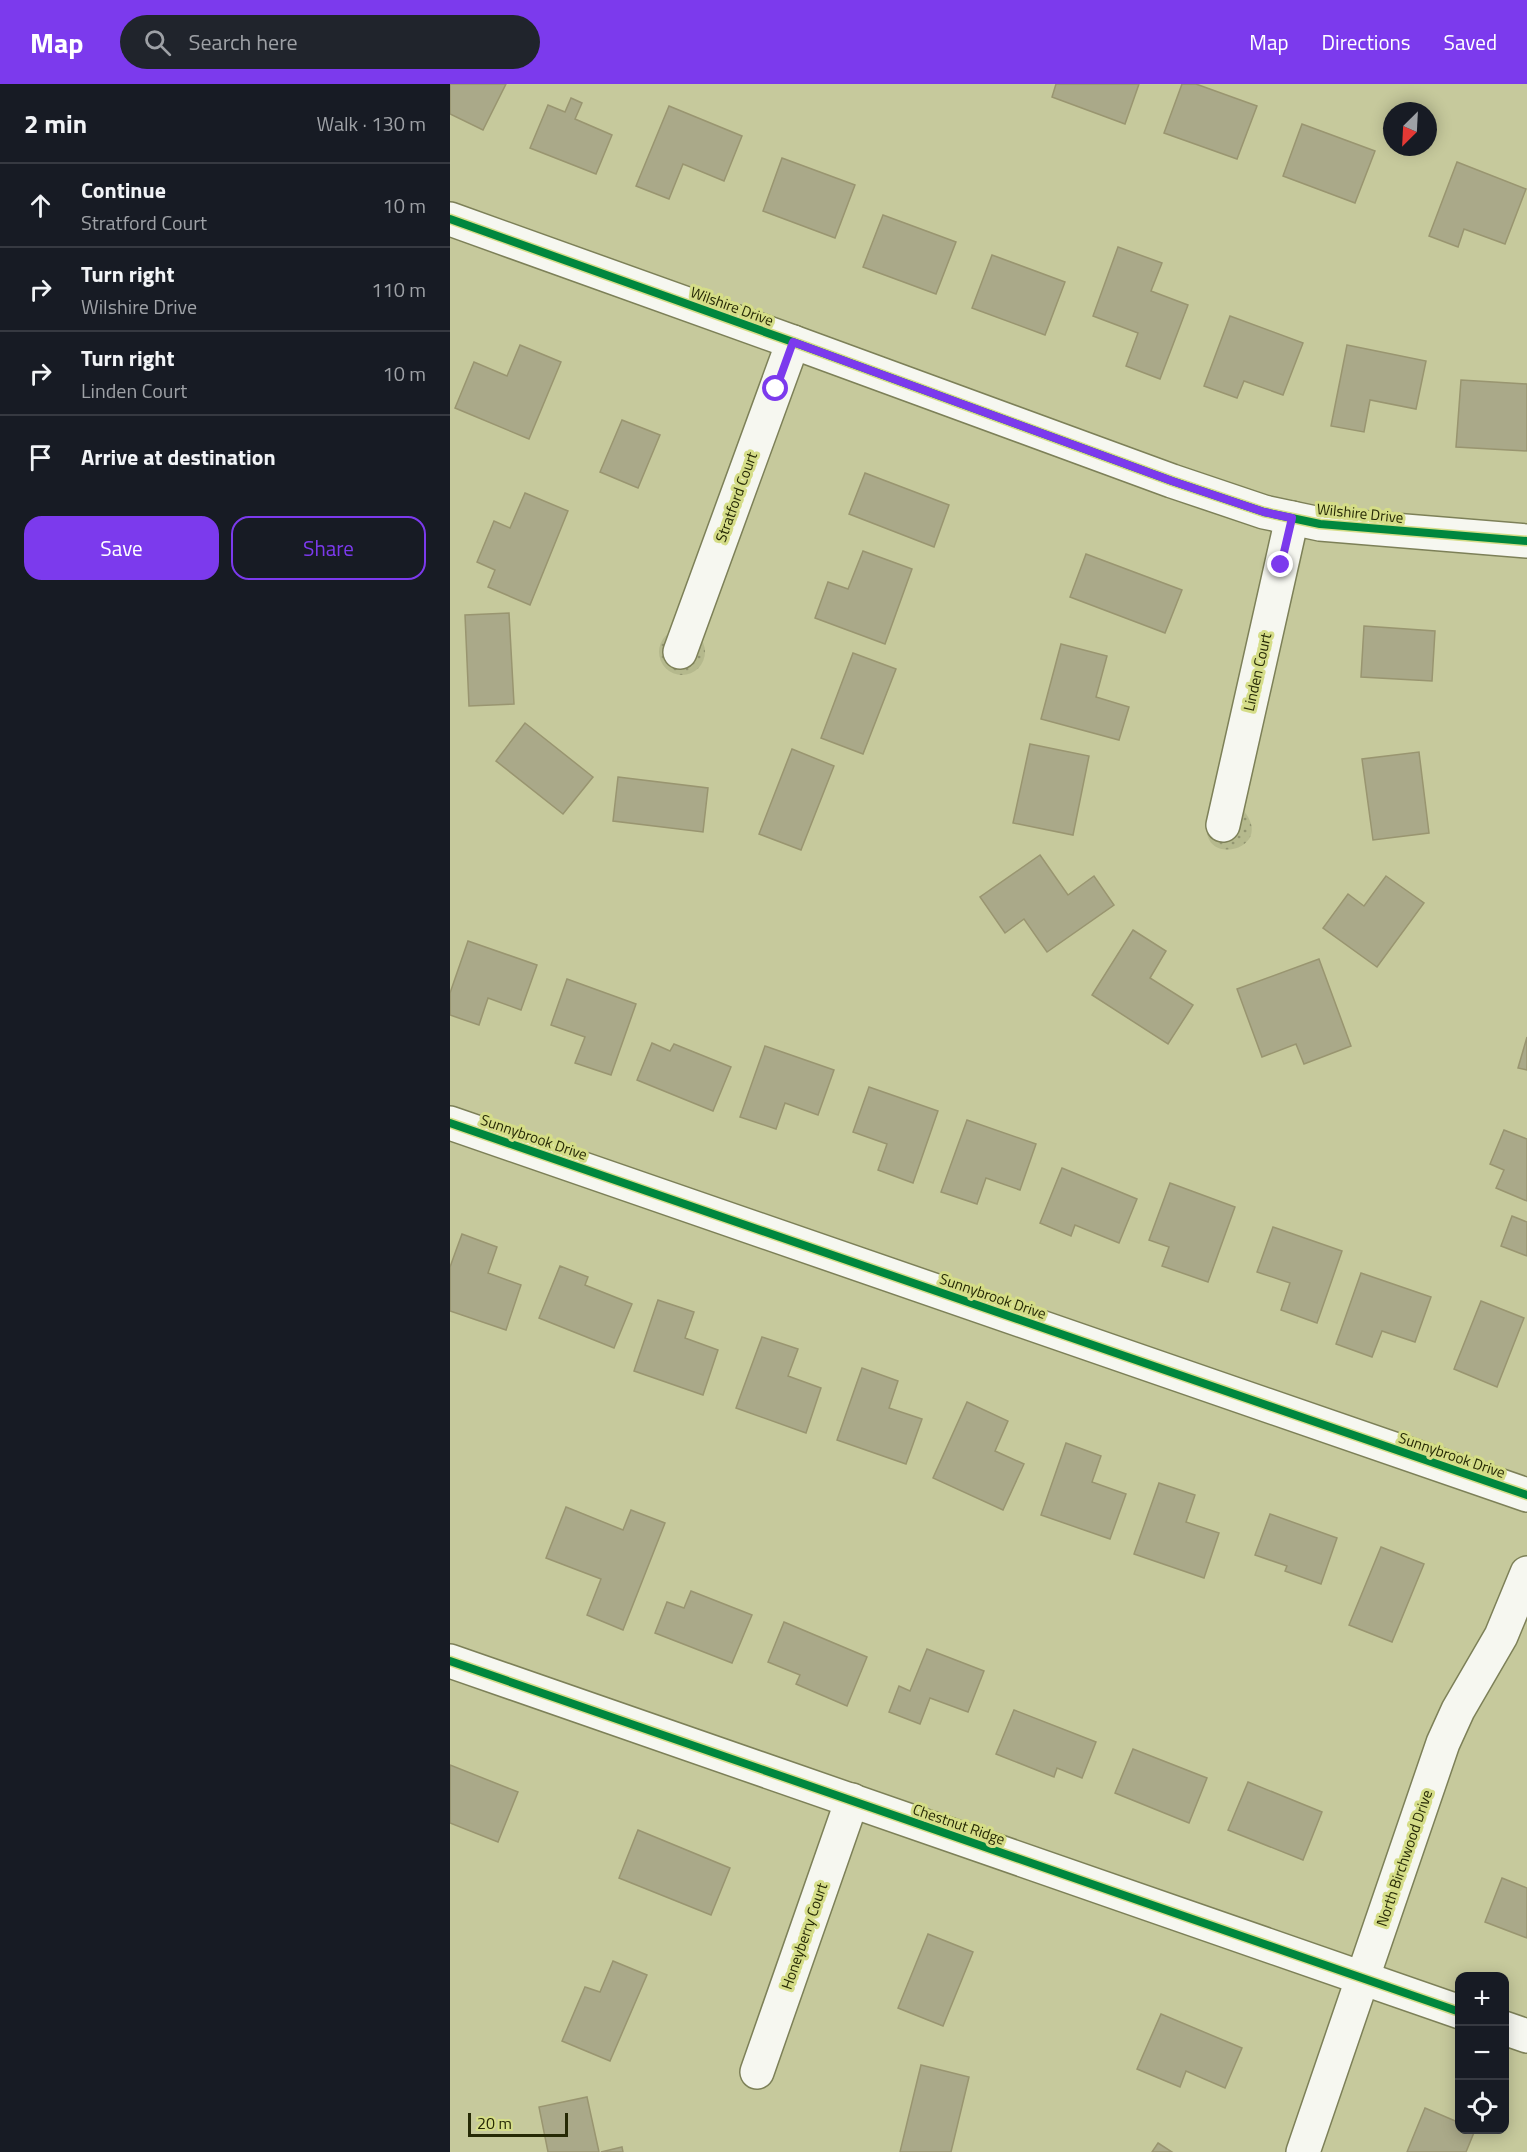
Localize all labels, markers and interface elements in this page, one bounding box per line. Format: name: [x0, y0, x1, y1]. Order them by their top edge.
search box: [120, 15, 540, 69]
text: Map: [30, 21, 84, 64]
text: Search here: [189, 25, 298, 59]
icon: search: [141, 26, 174, 59]
text: Map: [1249, 26, 1289, 58]
text: Directions: [1322, 26, 1411, 58]
text: Saved: [1444, 26, 1497, 58]
north arrow: [1383, 102, 1437, 156]
text: 2 min: [24, 104, 87, 143]
text: Walk · 130 m: [317, 108, 426, 139]
text: Continue: [81, 173, 166, 207]
icon: ahead: [24, 189, 57, 222]
text: 10 m: [382, 190, 426, 221]
text: Stratford Court: [81, 207, 207, 238]
text: Turn right: [81, 257, 175, 291]
icon: right: [24, 273, 57, 306]
text: 110 m: [371, 274, 426, 305]
street label: Wilshire Drive: [687, 280, 777, 332]
text: Wilshire Drive: [81, 291, 197, 322]
text: Turn right: [81, 341, 175, 375]
icon: right: [24, 357, 57, 390]
text: 10 m: [382, 358, 426, 389]
text: Linden Court: [81, 375, 187, 406]
route start: [762, 375, 788, 401]
text: Arrive at destination: [81, 440, 276, 474]
icon: arrive: [24, 441, 57, 474]
street label: Stratford Court: [709, 448, 763, 545]
street label: Wilshire Drive: [1315, 497, 1405, 529]
button: Save: [24, 516, 219, 580]
button: Share: [231, 516, 426, 580]
route end: [1267, 551, 1293, 577]
street label: Linden Court: [1237, 630, 1277, 713]
street label: Sunnybrook Drive: [478, 1108, 590, 1166]
street label: Sunnybrook Drive: [937, 1267, 1049, 1325]
street label: Sunnybrook Drive: [1396, 1426, 1508, 1484]
street label: North Birchwood Drive: [1370, 1787, 1438, 1929]
street label: Chestnut Ridge: [910, 1797, 1008, 1851]
street label: Honeyberry Court: [775, 1879, 833, 1992]
map controls: [1455, 1972, 1509, 2134]
button: +: [1455, 1972, 1509, 2026]
button: −: [1455, 2026, 1509, 2080]
button: locate: [1455, 2080, 1509, 2134]
scale bar: [468, 2110, 568, 2138]
text: 20 m: [477, 2111, 512, 2135]

